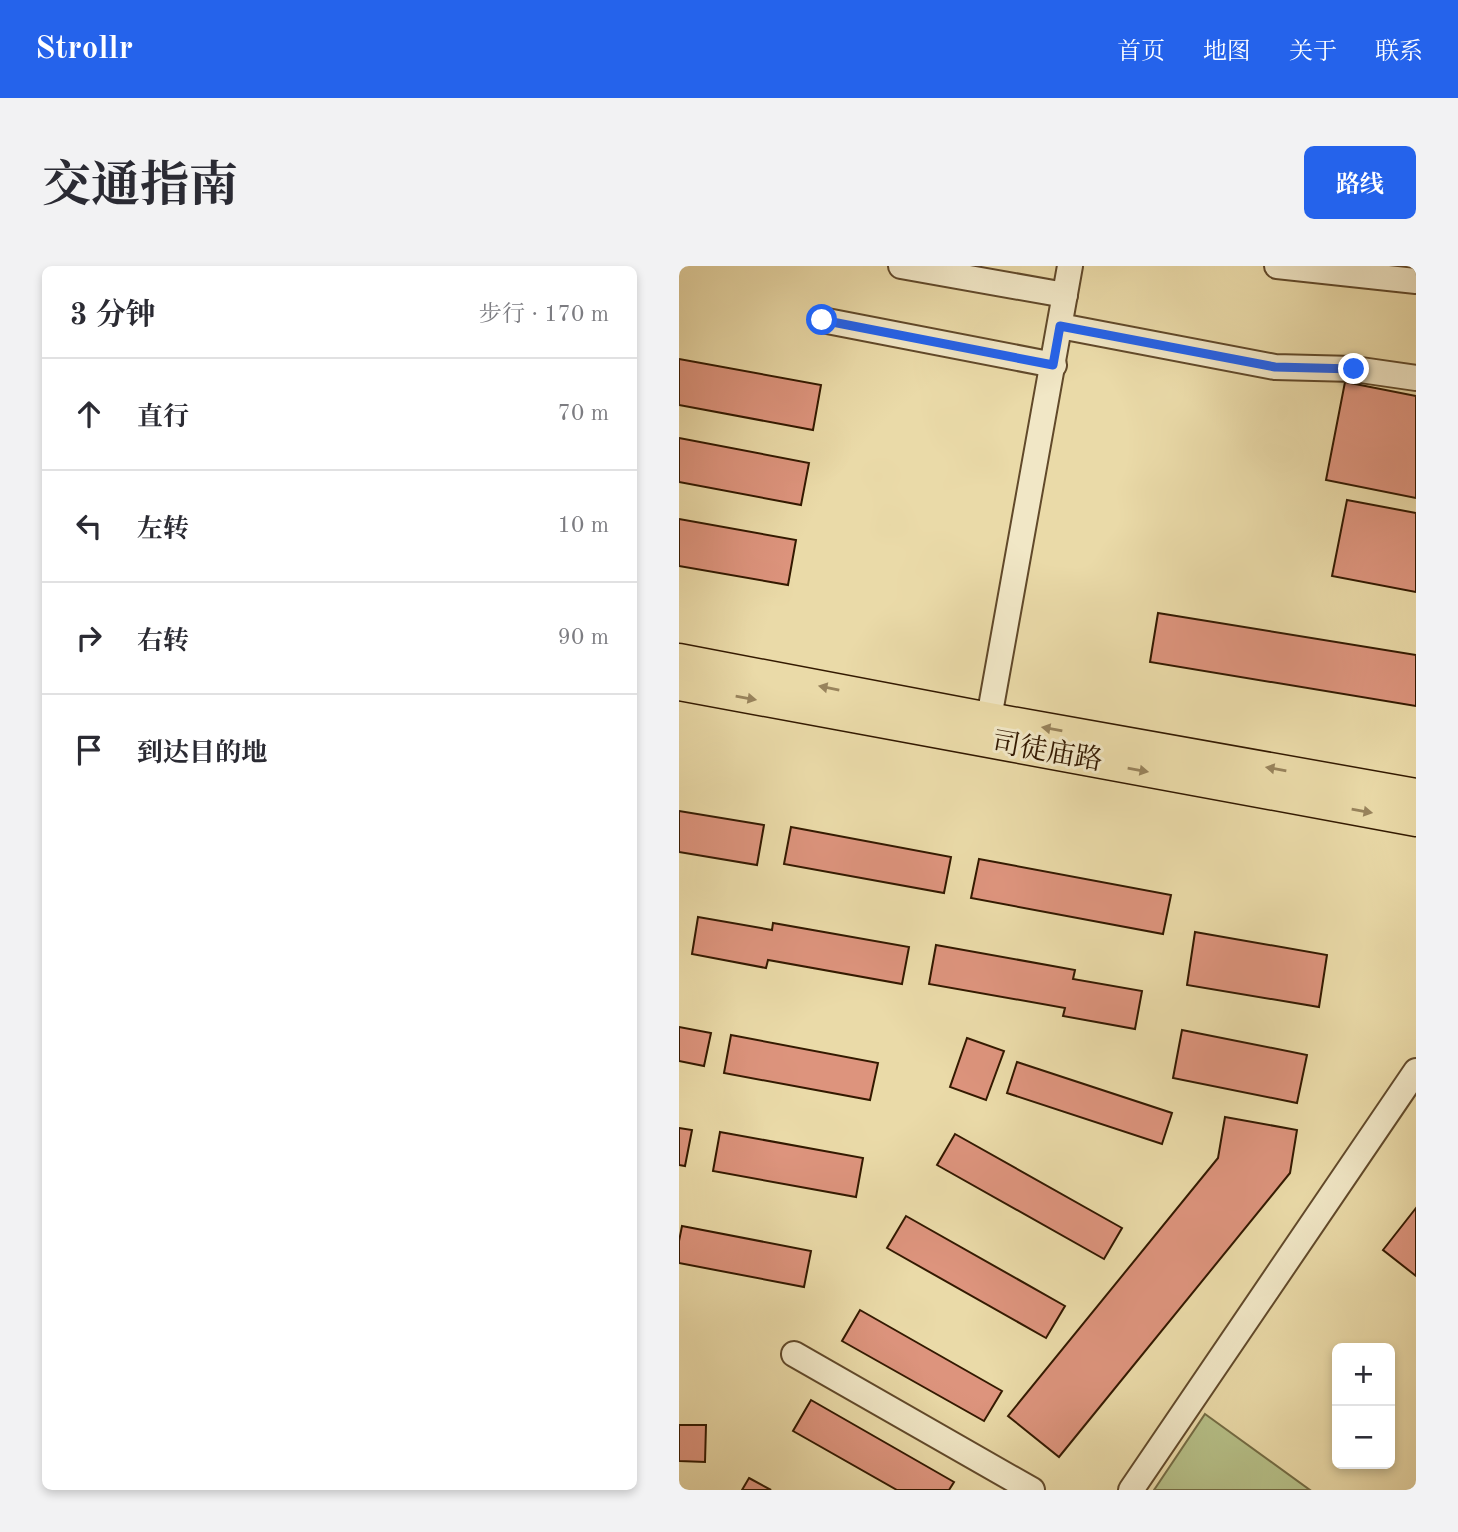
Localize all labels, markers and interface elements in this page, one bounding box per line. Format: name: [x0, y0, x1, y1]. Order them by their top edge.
text: Strollr: [35, 33, 133, 66]
text: 首页: [1117, 41, 1165, 65]
text: 地图: [1203, 41, 1251, 65]
text: 关于: [1289, 41, 1337, 65]
text: 联系: [1375, 41, 1423, 65]
button: 路线: [1304, 146, 1416, 219]
text: 交通指南: [42, 164, 238, 213]
text: 3 分钟: [70, 301, 156, 331]
text: 步行 · 170 m: [479, 303, 609, 326]
route start: [806, 304, 837, 335]
route end: [1338, 353, 1369, 384]
icon: ahead: [70, 395, 108, 433]
text: 70 m: [558, 402, 609, 425]
text: 直行: [137, 405, 189, 431]
icon: left: [70, 507, 108, 545]
text: 10 m: [558, 514, 609, 537]
text: 左转: [137, 517, 189, 543]
icon: right: [70, 619, 108, 657]
text: 90 m: [558, 626, 609, 649]
text: 右转: [137, 629, 189, 655]
one-way arrow: [818, 682, 840, 693]
one-way arrow: [735, 692, 757, 703]
one-way arrow: [1041, 723, 1063, 734]
street label: 司徒庙路: [989, 727, 1105, 777]
icon: arrive: [70, 731, 108, 769]
text: 到达目的地: [137, 741, 267, 767]
one-way arrow: [1265, 763, 1287, 774]
one-way arrow: [1127, 765, 1149, 776]
one-way arrow: [1351, 806, 1373, 817]
map controls: [1332, 1343, 1395, 1469]
button: +: [1332, 1343, 1395, 1406]
button: −: [1332, 1406, 1395, 1469]

